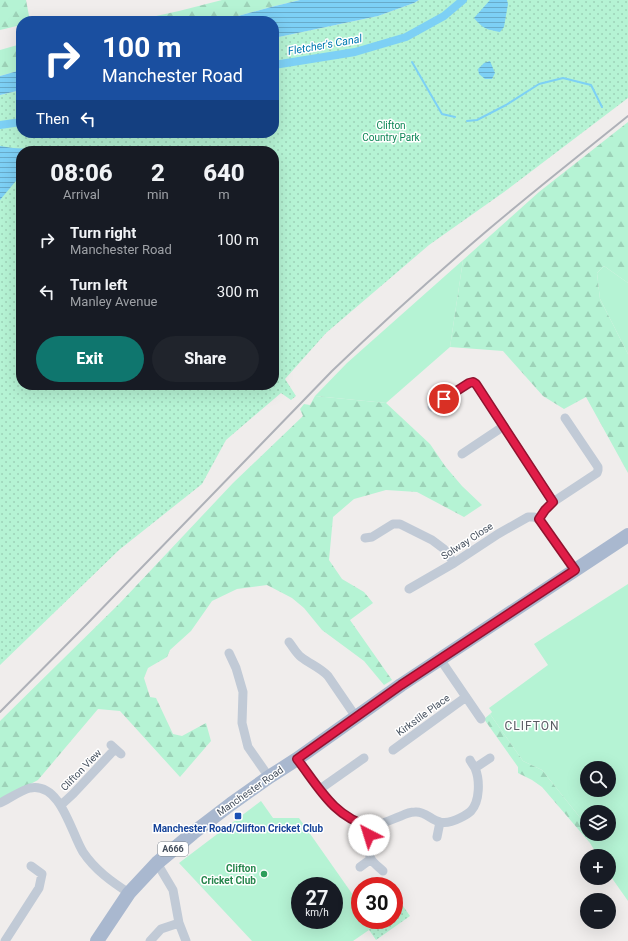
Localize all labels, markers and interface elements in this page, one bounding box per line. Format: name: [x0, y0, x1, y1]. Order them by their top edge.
text: 100 m: [102, 31, 181, 64]
icon: right: [36, 32, 88, 84]
water label: Fletcher's Canal: [287, 32, 364, 58]
text: Manchester Road: [102, 65, 243, 86]
icon: left: [77, 108, 99, 130]
text: Then: [36, 110, 69, 128]
park label: Clifton Country Park: [362, 120, 421, 143]
text: 08:06: [50, 159, 113, 187]
text: 2: [151, 159, 165, 187]
text: 640: [203, 159, 245, 187]
text: Arrival: [63, 187, 100, 202]
text: min: [147, 187, 169, 202]
text: m: [218, 187, 230, 202]
text: Turn right: [70, 224, 136, 242]
icon: right: [36, 229, 58, 251]
text: 100 m: [217, 231, 259, 249]
text: Manchester Road: [70, 242, 172, 257]
text: Turn left: [70, 276, 127, 294]
icon: left: [36, 281, 58, 303]
text: 300 m: [217, 283, 259, 301]
text: Manley Avenue: [70, 294, 157, 309]
button: Exit: [36, 336, 144, 382]
button: Share: [152, 336, 259, 382]
pin: [427, 382, 461, 416]
icon: arrive: [433, 388, 455, 410]
street label: Solway Close: [439, 520, 495, 562]
street label: Kirkstile Place: [394, 692, 452, 738]
district label: CLIFTON: [504, 719, 560, 733]
street label: Clifton View: [59, 747, 104, 793]
map controls: [580, 761, 616, 929]
button: search: [580, 761, 616, 797]
street label: Manchester Road: [215, 764, 285, 818]
button: layers: [580, 805, 616, 841]
marker: Manchester Road/Clifton Cricket Club: [233, 811, 243, 821]
position arrow: [348, 814, 390, 856]
place label: Manchester Road/Clifton Cricket Club: [153, 823, 323, 834]
road number: A666: [158, 842, 188, 856]
button: +: [580, 849, 616, 885]
place label: Clifton Cricket Club: [201, 863, 256, 886]
marker: Clifton Cricket Club: [259, 869, 269, 879]
speed limit sign: 30: [351, 877, 403, 929]
text: 27: [306, 886, 328, 910]
button: −: [580, 893, 616, 929]
text: km/h: [305, 907, 329, 918]

